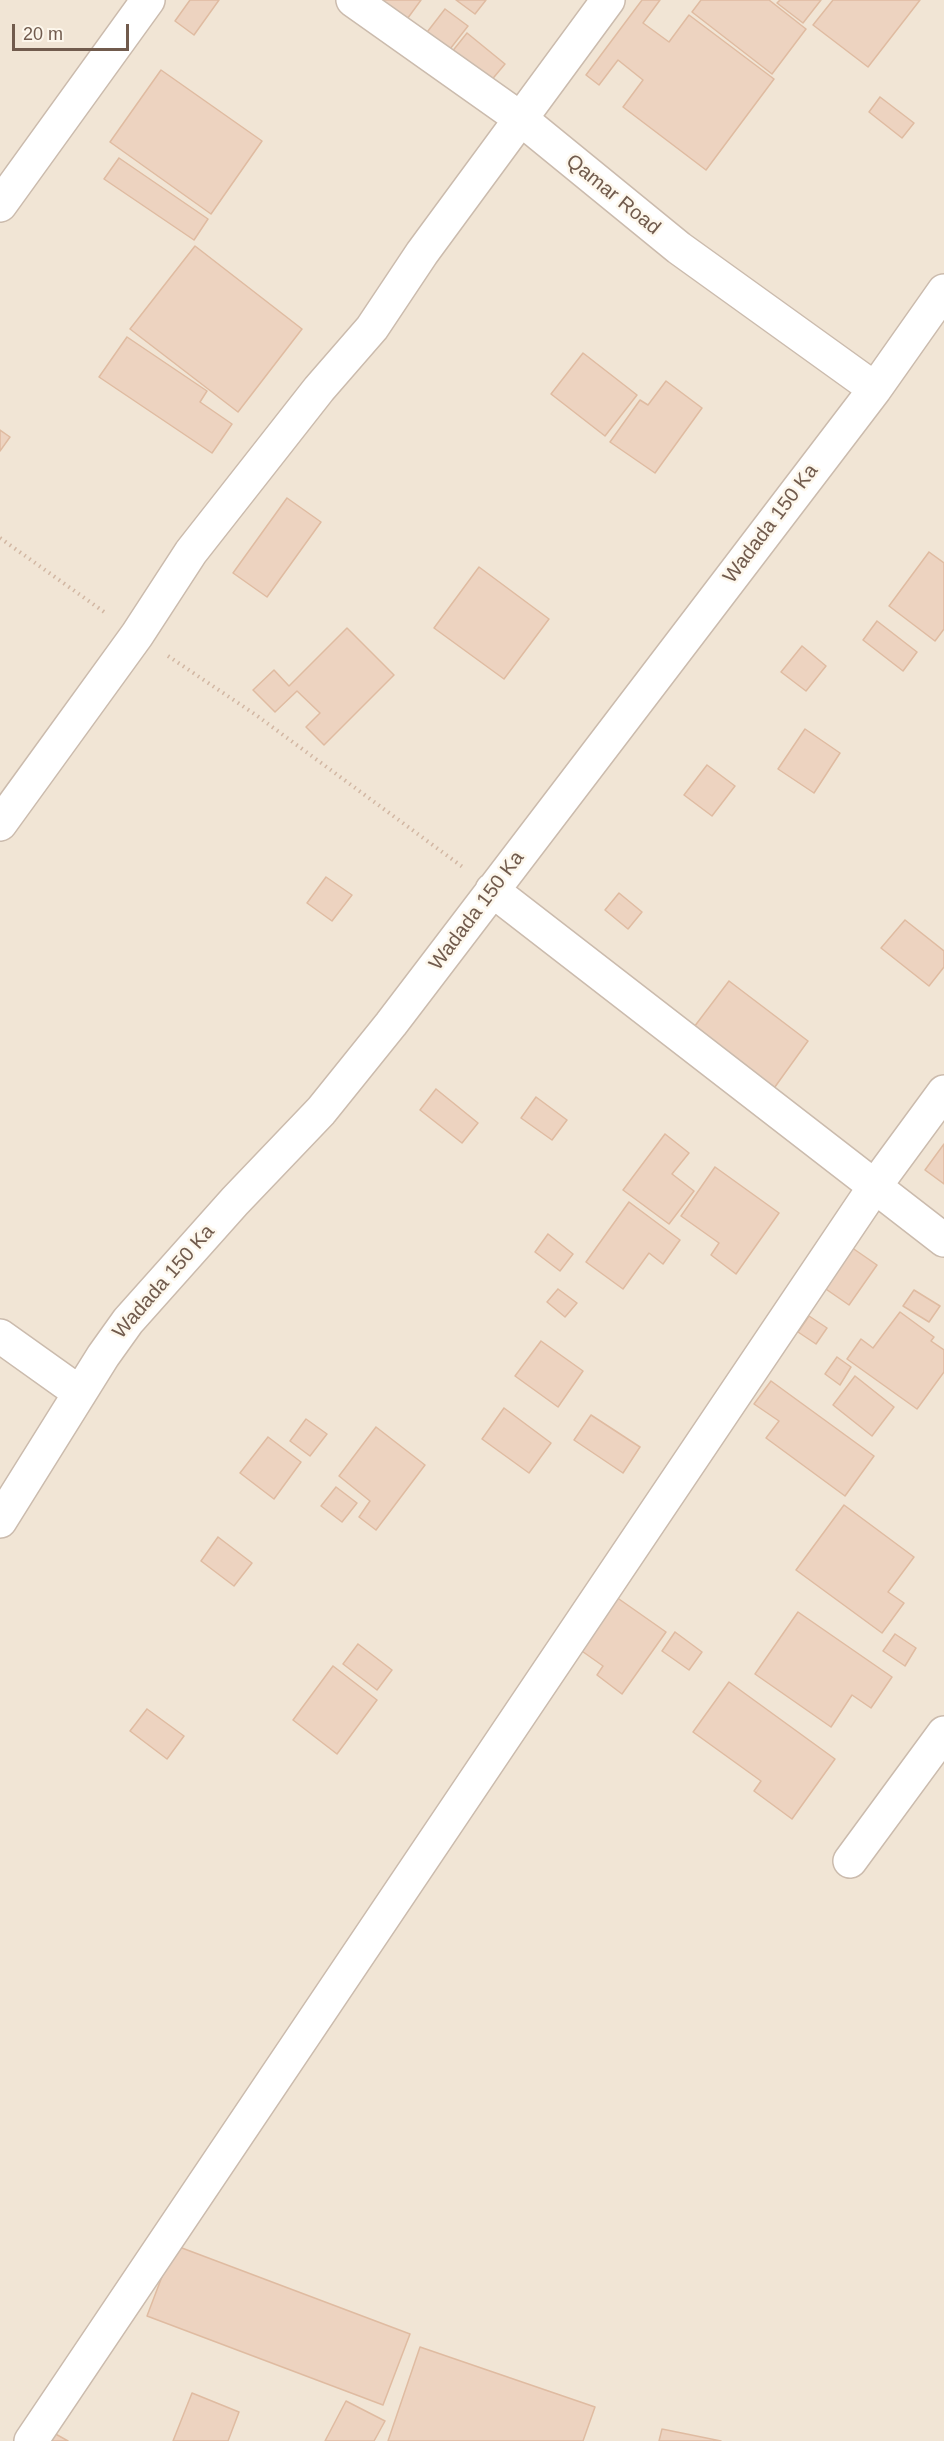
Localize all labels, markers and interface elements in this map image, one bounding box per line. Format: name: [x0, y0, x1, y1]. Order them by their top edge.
scale bar: [15, 12, 132, 50]
text: 20 m: [23, 24, 63, 44]
street label: Qamar Road: [561, 150, 665, 240]
street label: Wadada 150 Ka: [718, 460, 824, 588]
street label: Wadada 150 Ka: [424, 847, 530, 975]
street label: Wadada 150 Ka: [108, 1220, 220, 1344]

